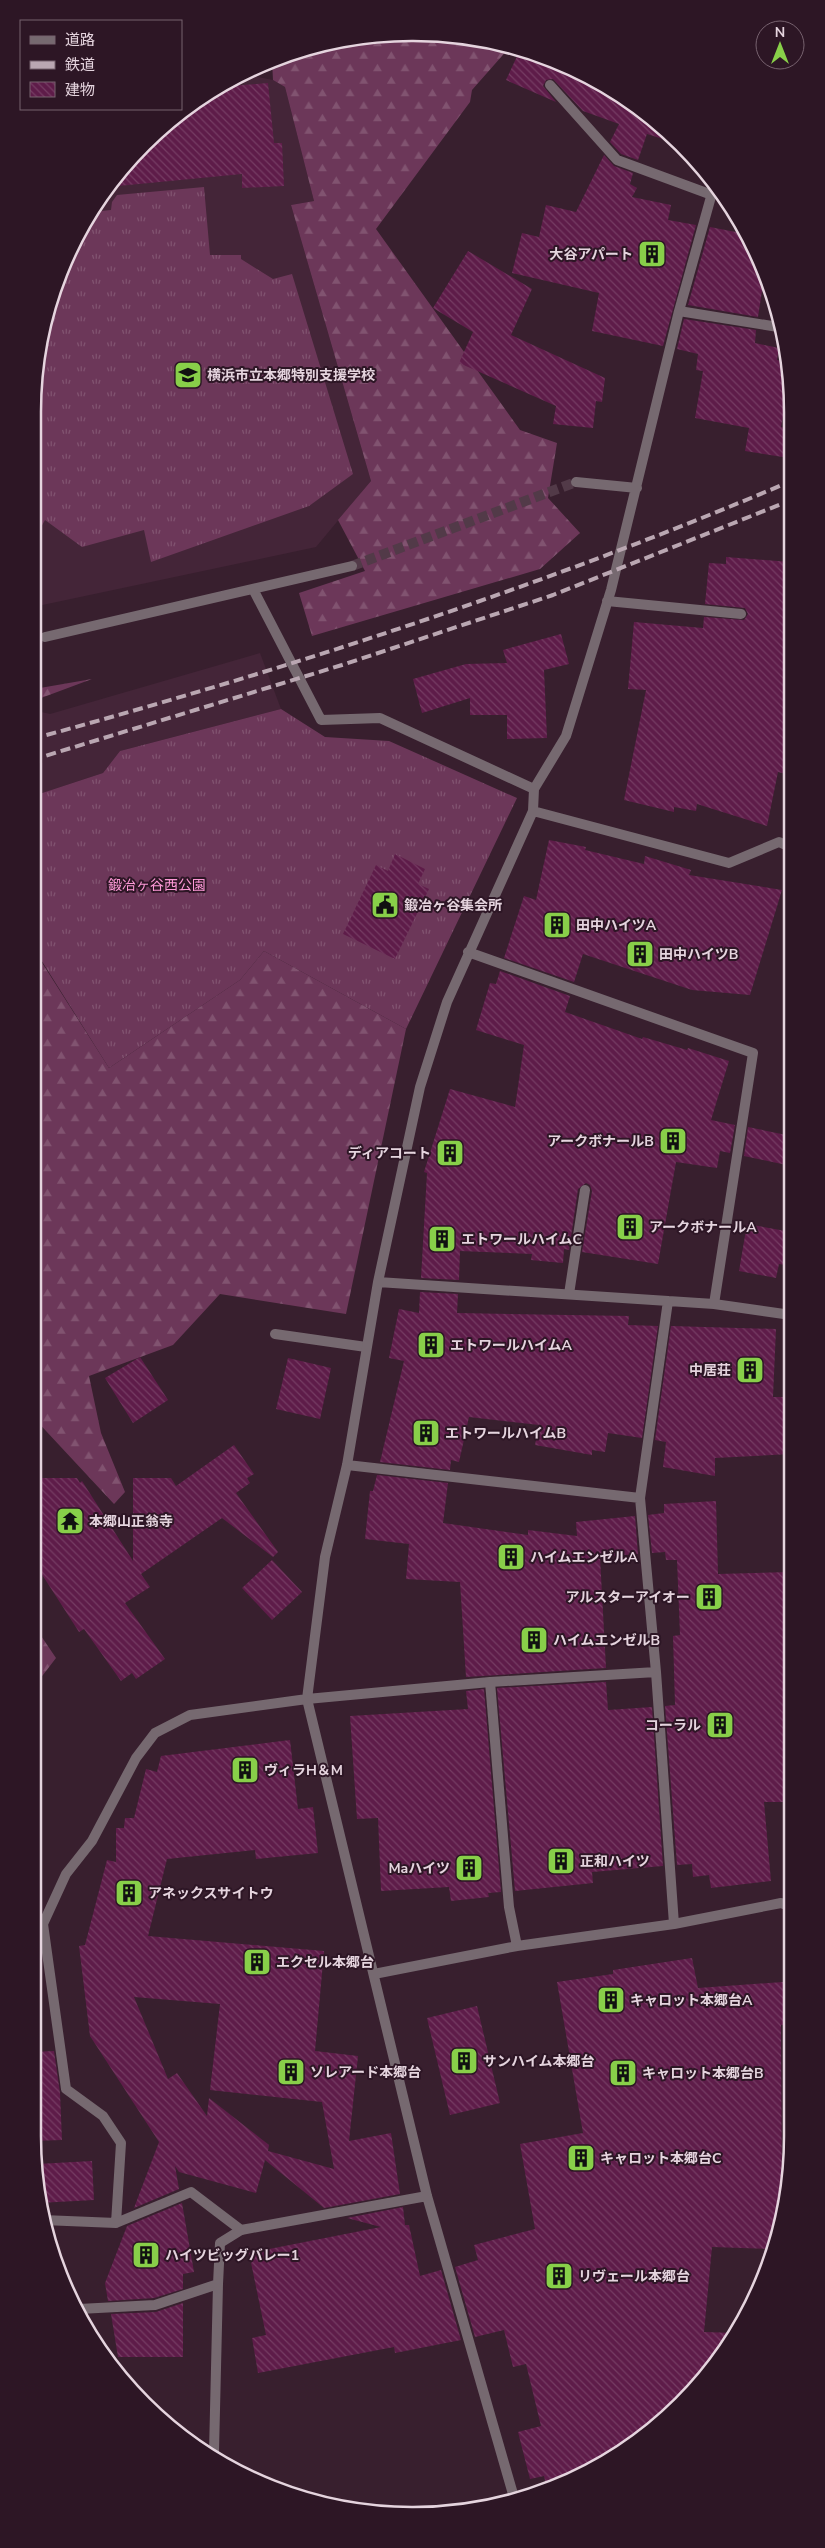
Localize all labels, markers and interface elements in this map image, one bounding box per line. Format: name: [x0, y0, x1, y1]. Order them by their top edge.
legend: [20, 20, 182, 110]
north arrow: [755, 20, 805, 70]
text: N: [775, 23, 785, 42]
text: 道路: [65, 30, 95, 50]
text: 鉄道: [65, 55, 95, 75]
text: 建物: [65, 80, 95, 100]
building icon: 大谷アパート: [637, 239, 667, 269]
place label: 大谷アパート: [549, 245, 633, 264]
school or university icon: 横浜市立本郷特別支援学校: [173, 360, 203, 390]
place label: 横浜市立本郷特別支援学校: [207, 366, 375, 385]
park label: 鍛冶ヶ谷西公園: [108, 876, 206, 895]
public building icon: 鍛冶ヶ谷集会所: [370, 890, 400, 920]
place label: 鍛冶ヶ谷集会所: [404, 896, 502, 915]
building icon: 田中ハイツA: [542, 910, 572, 940]
place label: 田中ハイツA: [576, 916, 657, 935]
building icon: 田中ハイツB: [625, 939, 655, 969]
place label: 田中ハイツB: [659, 945, 738, 964]
building icon: アークボナールB: [658, 1126, 688, 1156]
place label: アークボナールB: [547, 1132, 654, 1151]
building icon: ディアコート: [435, 1138, 465, 1168]
place label: ディアコート: [348, 1144, 431, 1163]
building icon: アークボナールA: [615, 1212, 645, 1242]
place label: アークボナールA: [649, 1218, 757, 1237]
building icon: エトワールハイムC: [427, 1224, 457, 1254]
place label: エトワールハイムC: [461, 1230, 582, 1249]
building icon: エトワールハイムA: [416, 1330, 446, 1360]
place label: エトワールハイムA: [450, 1336, 572, 1355]
building icon: 中居荘: [735, 1355, 765, 1385]
place label: 中居荘: [689, 1361, 731, 1380]
building icon: エトワールハイムB: [411, 1418, 441, 1448]
place label: エトワールハイムB: [445, 1424, 566, 1443]
temple icon: 本郷山正翁寺: [55, 1506, 85, 1536]
place label: 本郷山正翁寺: [89, 1512, 173, 1531]
building icon: ハイムエンゼルA: [496, 1542, 526, 1572]
place label: ハイムエンゼルA: [530, 1548, 638, 1567]
building icon: アルスターアイオー: [694, 1582, 724, 1612]
place label: アルスターアイオー: [565, 1588, 690, 1607]
building icon: ハイムエンゼルB: [519, 1625, 549, 1655]
place label: ハイムエンゼルB: [553, 1631, 660, 1650]
building icon: コーラル: [705, 1710, 735, 1740]
place label: コーラル: [645, 1716, 701, 1735]
building icon: ヴィラH＆M: [230, 1755, 260, 1785]
place label: ヴィラH＆M: [264, 1761, 343, 1780]
building icon: 正和ハイツ: [546, 1846, 576, 1876]
place label: 正和ハイツ: [580, 1852, 650, 1871]
building icon: Maハイツ: [454, 1853, 484, 1883]
place label: Maハイツ: [388, 1859, 450, 1878]
building icon: アネックスサイトウ: [114, 1878, 144, 1908]
place label: アネックスサイトウ: [148, 1884, 274, 1903]
building icon: エクセル本郷台: [242, 1947, 272, 1977]
place label: エクセル本郷台: [276, 1953, 374, 1972]
building icon: キャロット本郷台A: [596, 1985, 626, 2015]
place label: キャロット本郷台A: [630, 1991, 753, 2010]
building icon: サンハイム本郷台: [449, 2046, 479, 2076]
place label: サンハイム本郷台: [483, 2052, 594, 2071]
building icon: ソレアード本郷台: [276, 2057, 306, 2087]
building icon: キャロット本郷台B: [608, 2058, 638, 2088]
place label: ソレアード本郷台: [310, 2063, 421, 2082]
place label: キャロット本郷台B: [642, 2064, 764, 2083]
building icon: キャロット本郷台C: [566, 2143, 596, 2173]
place label: キャロット本郷台C: [600, 2149, 722, 2168]
building icon: ハイツビッグバレー1: [131, 2240, 161, 2270]
place label: ハイツビッグバレー1: [165, 2246, 299, 2265]
building icon: リヴェール本郷台: [544, 2261, 574, 2291]
place label: リヴェール本郷台: [578, 2267, 690, 2286]

